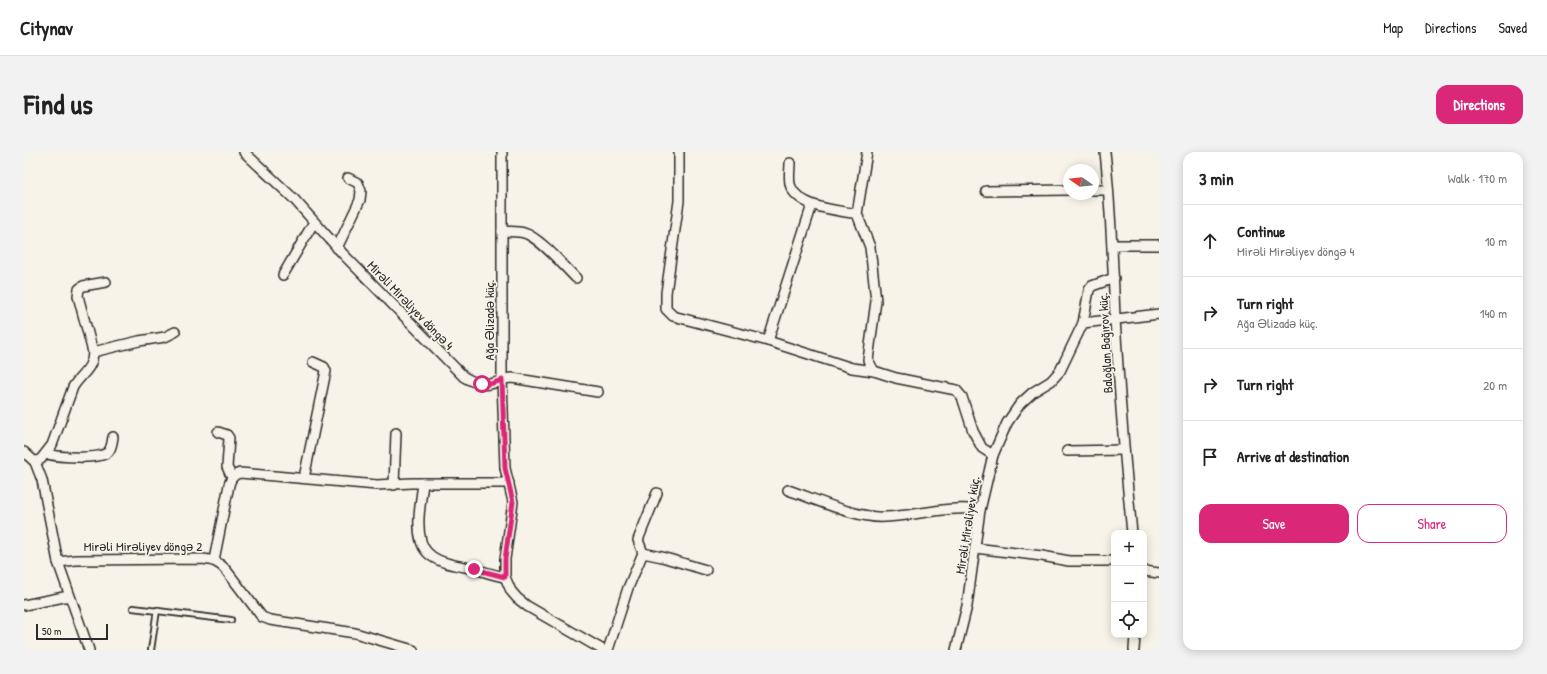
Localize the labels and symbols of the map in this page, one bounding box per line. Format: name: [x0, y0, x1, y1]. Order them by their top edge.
north arrow: [1063, 164, 1099, 200]
street label: Mirəli Mirəliyev döngə 4: [364, 257, 458, 354]
street label: Ağa Əlizadə küç.: [480, 279, 498, 360]
street label: Baloğlan Bağırov küç.: [1093, 292, 1117, 394]
route start: [473, 375, 491, 393]
street label: Mirəli Mirəliyev küç.: [950, 475, 984, 575]
street label: Mirəli Mirəliyev döngə 2: [84, 537, 202, 555]
route end: [465, 560, 483, 578]
scale bar: [36, 622, 108, 641]

